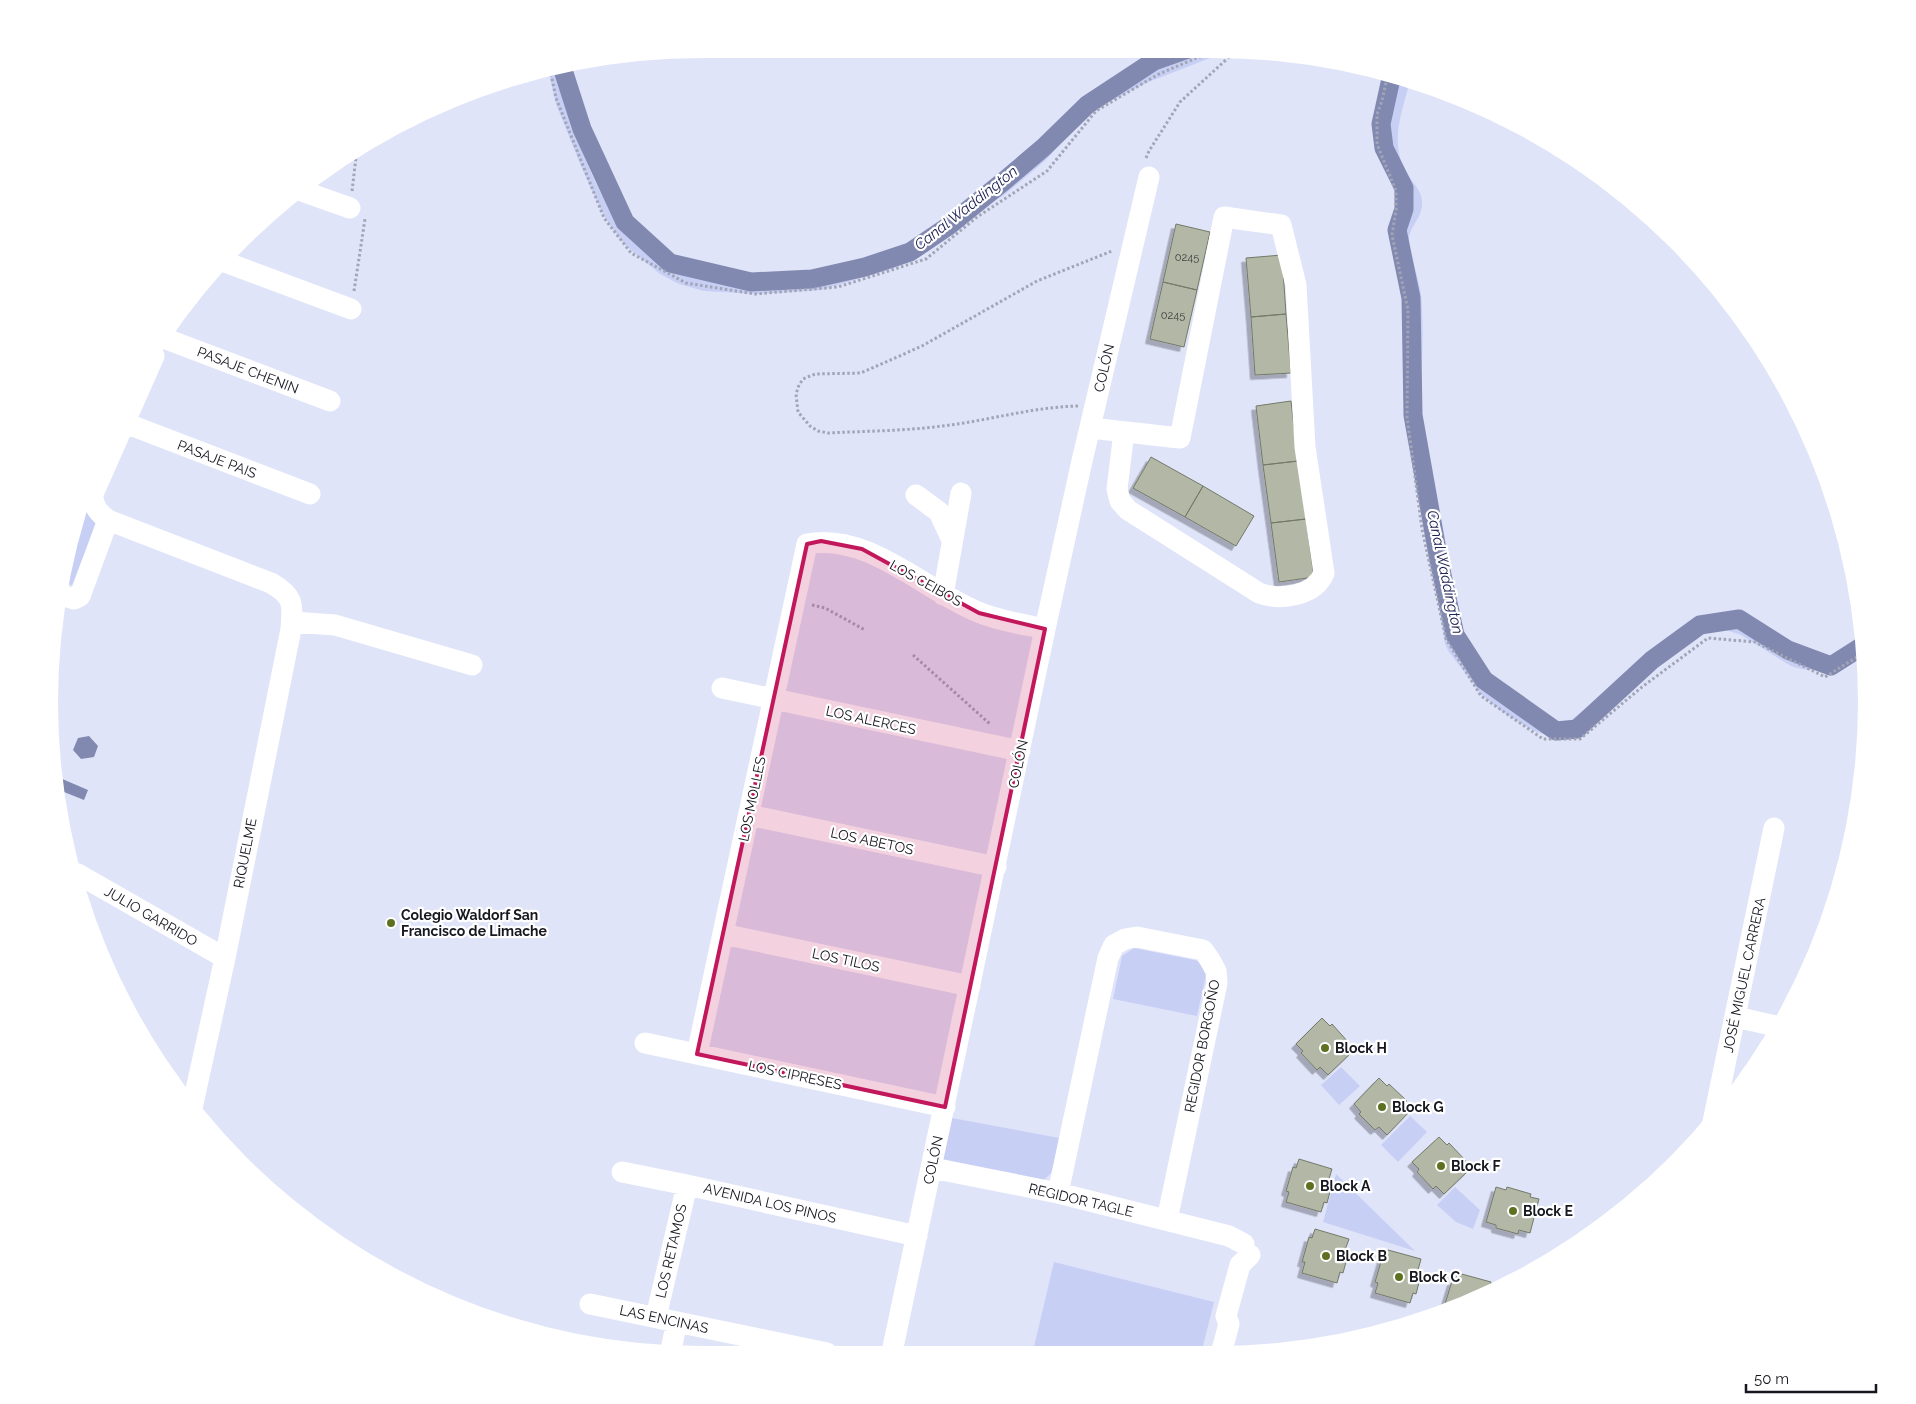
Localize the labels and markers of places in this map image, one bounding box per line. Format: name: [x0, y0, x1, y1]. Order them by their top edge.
place label: Colegio Waldorf San Francisco de Limache: [401, 907, 548, 939]
marker: Colegio Waldorf San Francisco de Limache: [385, 917, 397, 929]
place label: Block H: [1335, 1040, 1387, 1056]
marker: Block H: [1319, 1042, 1331, 1054]
place label: Block G: [1392, 1099, 1444, 1115]
marker: Block G: [1376, 1101, 1388, 1113]
place label: Block F: [1451, 1158, 1501, 1174]
marker: Block F: [1435, 1160, 1447, 1172]
place label: Block A: [1320, 1178, 1371, 1194]
marker: Block A: [1304, 1180, 1316, 1192]
place label: Block E: [1523, 1203, 1573, 1219]
marker: Block E: [1507, 1205, 1519, 1217]
place label: Block B: [1336, 1248, 1388, 1264]
marker: Block B: [1320, 1250, 1332, 1262]
place label: Block C: [1409, 1269, 1461, 1285]
marker: Block C: [1393, 1271, 1405, 1283]

